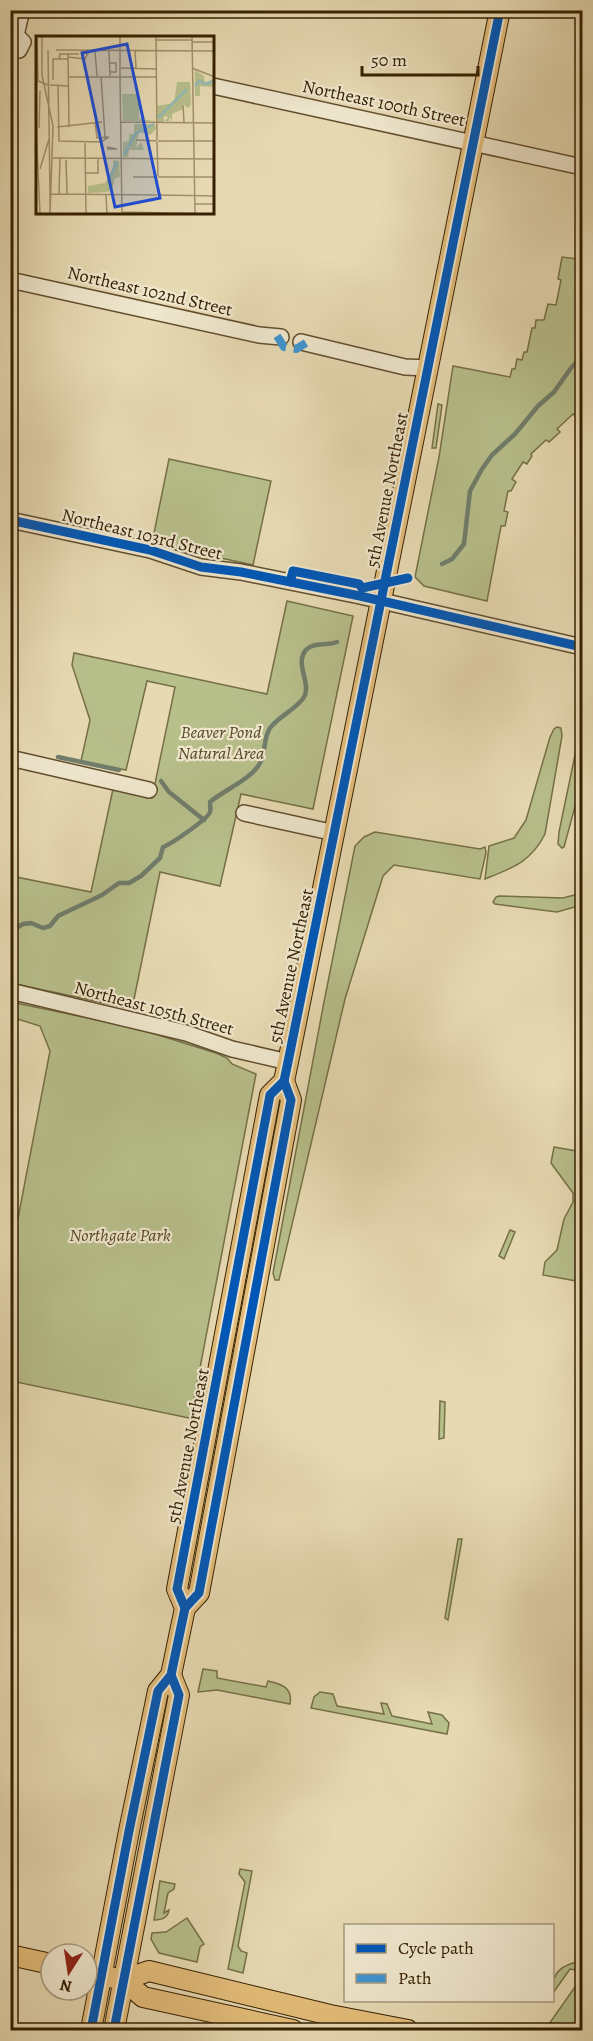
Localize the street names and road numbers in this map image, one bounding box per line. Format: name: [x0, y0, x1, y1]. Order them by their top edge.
street label: Northeast 100th Street: [300, 74, 468, 132]
street label: Northeast 102nd Street: [65, 260, 235, 322]
street label: 5th Avenue Northeast: [360, 410, 414, 570]
street label: Northeast 103rd Street: [59, 502, 225, 566]
street label: 5th Avenue Northeast: [263, 886, 319, 1046]
street label: Northeast 105th Street: [72, 975, 236, 1041]
street label: 5th Avenue Northeast: [161, 1366, 215, 1526]

